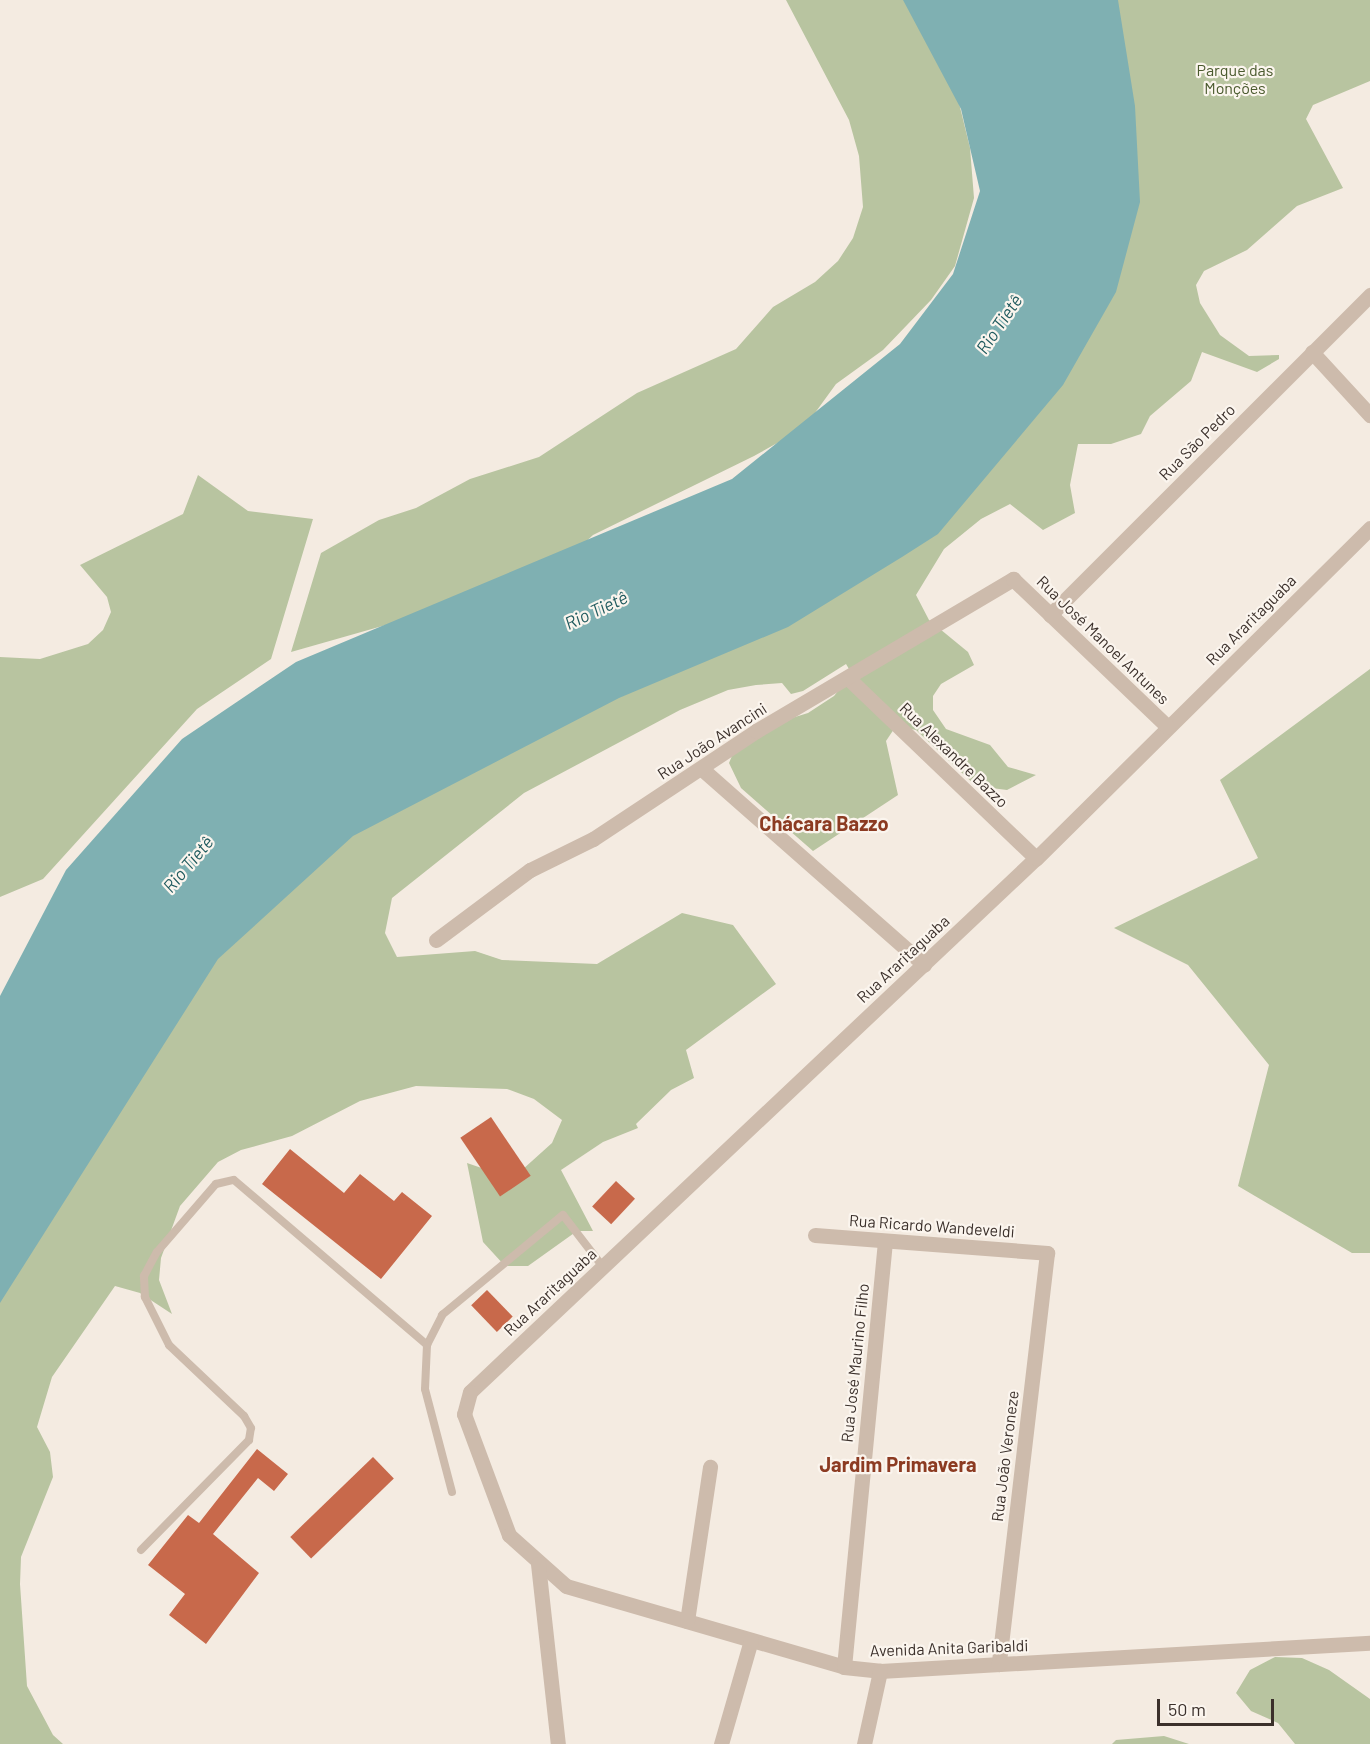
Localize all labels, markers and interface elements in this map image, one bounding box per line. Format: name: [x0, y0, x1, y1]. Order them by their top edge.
park label: Parque das Monções: [1197, 60, 1273, 98]
water label: Rio Tietê: [971, 290, 1027, 358]
street label: Rua São Pedro: [1155, 400, 1239, 484]
street label: Rua Araritaguaba: [1202, 571, 1300, 669]
street label: Rua José Manoel Antunes: [1033, 572, 1173, 708]
water label: Rio Tietê: [561, 586, 631, 634]
street label: Rua Alexandre Bazzo: [896, 698, 1012, 812]
street label: Rua João Avancini: [654, 699, 770, 783]
district label: Chácara Bazzo: [759, 811, 889, 835]
water label: Rio Tietê: [158, 831, 218, 897]
street label: Rua Araritaguaba: [853, 911, 953, 1007]
street label: Rua Ricardo Wandeveldi: [849, 1211, 1015, 1241]
street label: Rua Araritaguaba: [500, 1244, 600, 1340]
street label: Rua José Maurino Filho: [837, 1283, 873, 1443]
street label: Rua João Veroneze: [987, 1389, 1023, 1523]
district label: Jardim Primavera: [819, 1452, 977, 1476]
street label: Avenida Anita Garibaldi: [869, 1636, 1029, 1660]
scale bar: [1160, 1687, 1277, 1725]
text: 50 m: [1168, 1698, 1206, 1720]

